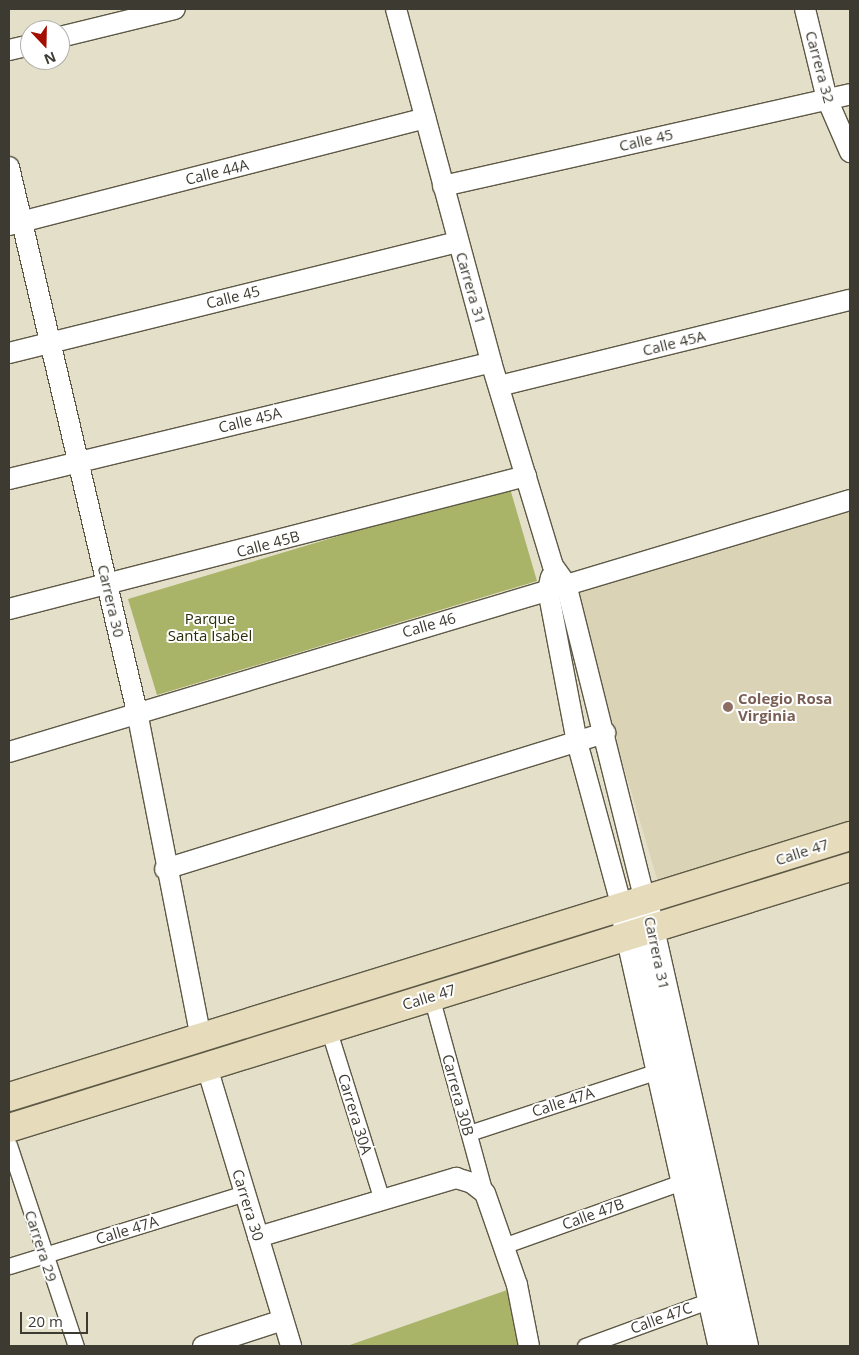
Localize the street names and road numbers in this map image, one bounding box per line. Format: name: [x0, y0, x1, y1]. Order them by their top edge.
street label: Carrera 32: [802, 29, 838, 105]
street label: Calle 45: [617, 125, 675, 155]
street label: Calle 44A: [184, 155, 250, 189]
street label: Carrera 31: [452, 250, 490, 326]
street label: Calle 45: [204, 282, 262, 312]
street label: Calle 45A: [641, 326, 707, 360]
street label: Calle 45A: [217, 403, 283, 437]
street label: Calle 45B: [235, 527, 301, 561]
street label: Carrera 30: [94, 563, 128, 639]
street label: Calle 46: [400, 609, 458, 641]
street label: Calle 47: [773, 835, 831, 869]
street label: Carrera 31: [641, 915, 673, 991]
street label: Calle 47: [400, 980, 458, 1014]
street label: Carrera 30B: [438, 1052, 478, 1138]
street label: Carrera 30A: [334, 1071, 376, 1157]
street label: Calle 47A: [530, 1084, 596, 1120]
street label: Carrera 30: [229, 1167, 267, 1243]
street label: Calle 47B: [560, 1195, 626, 1233]
street label: Carrera 29: [21, 1208, 61, 1284]
street label: Calle 47A: [94, 1212, 160, 1248]
street label: Calle 47C: [628, 1299, 694, 1337]

